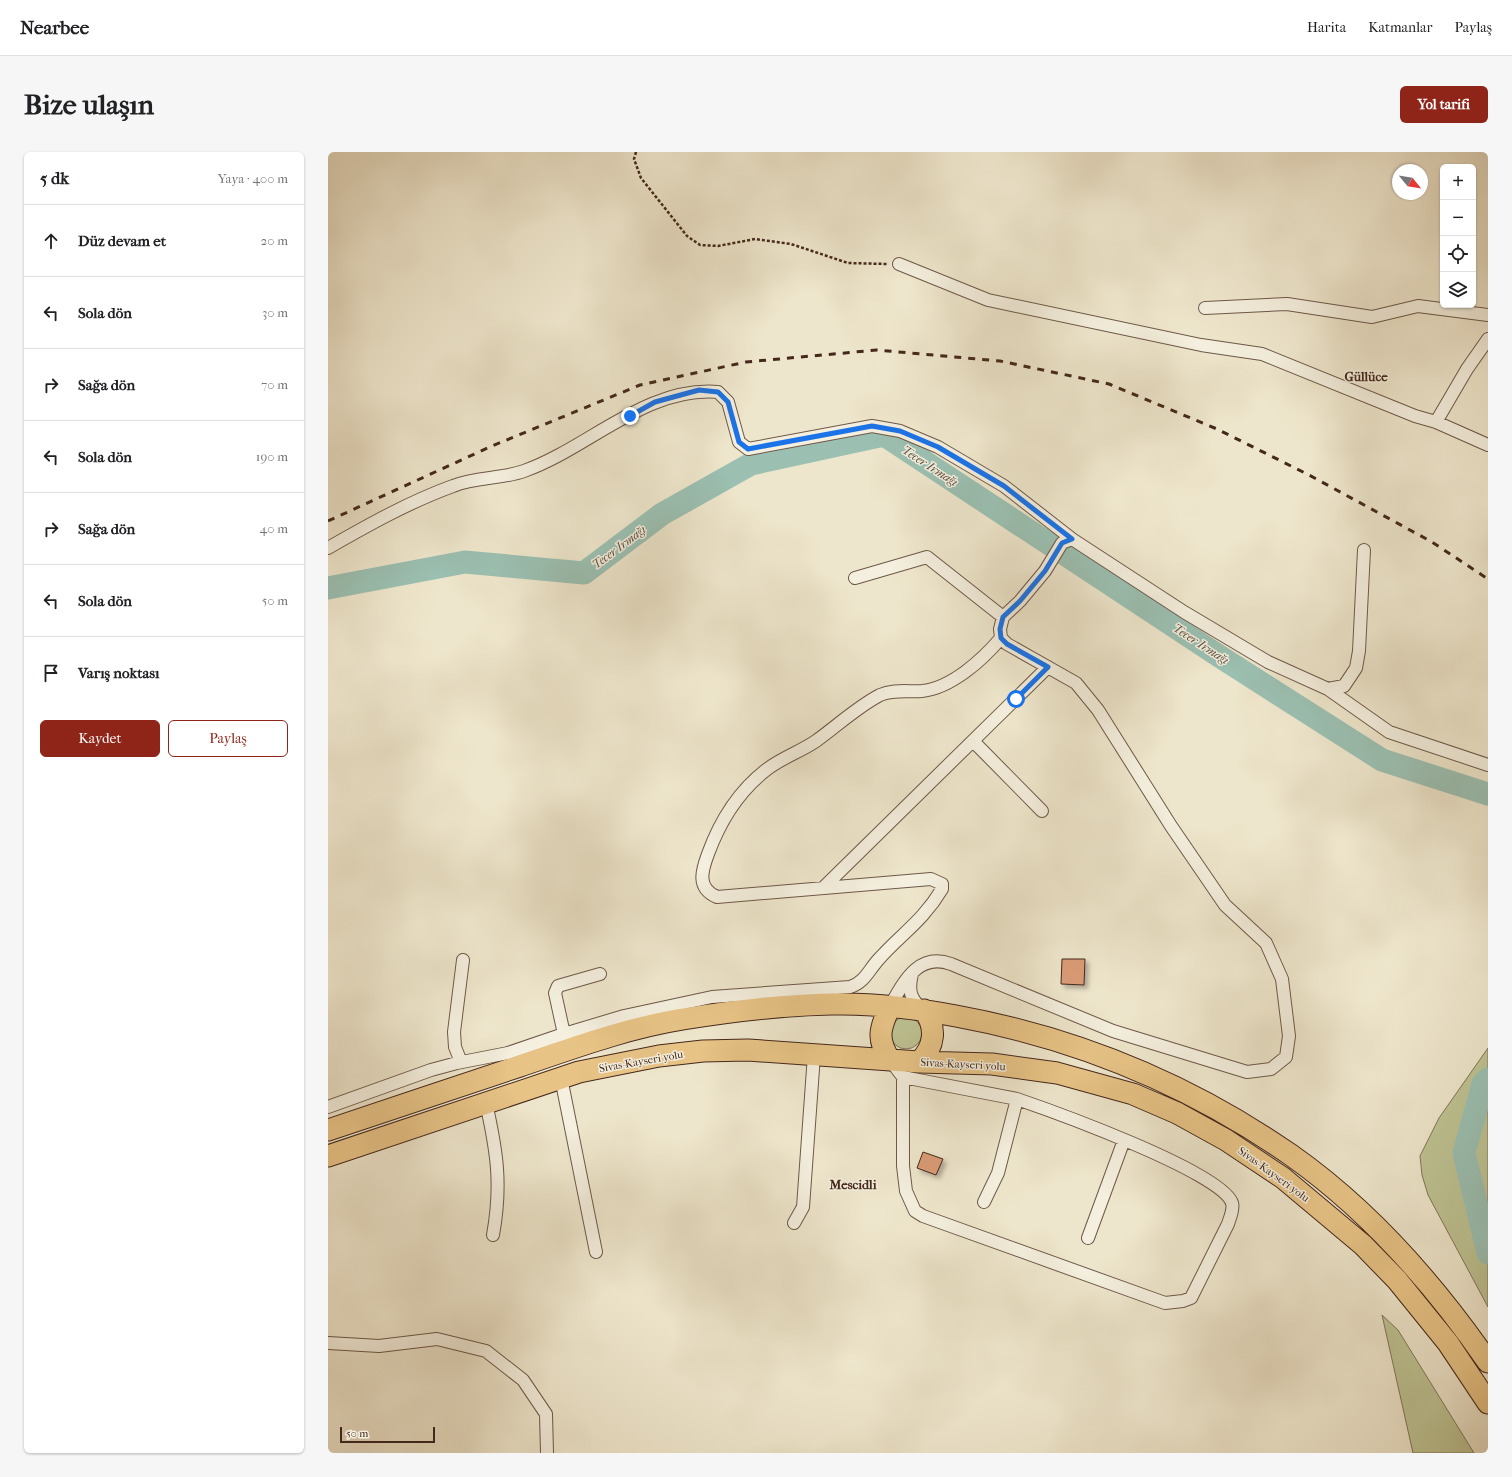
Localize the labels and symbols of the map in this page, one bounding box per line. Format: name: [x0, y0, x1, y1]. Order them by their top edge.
north arrow: [1392, 164, 1428, 200]
district label: Güllüce: [1344, 369, 1388, 384]
route end: [621, 407, 639, 425]
water label: Tecer Irmağı: [900, 443, 961, 489]
water label: Tecer Irmağı: [589, 522, 649, 572]
water label: Tecer Irmağı: [1171, 621, 1232, 667]
route start: [1007, 690, 1025, 708]
street label: Sivas-Kayseri yolu: [598, 1048, 685, 1075]
street label: Sivas-Kayseri yolu: [920, 1056, 1007, 1073]
street label: Sivas-Kayseri yolu: [1235, 1144, 1313, 1205]
district label: Mescidli: [828, 1177, 877, 1192]
scale bar: [340, 1425, 435, 1444]

